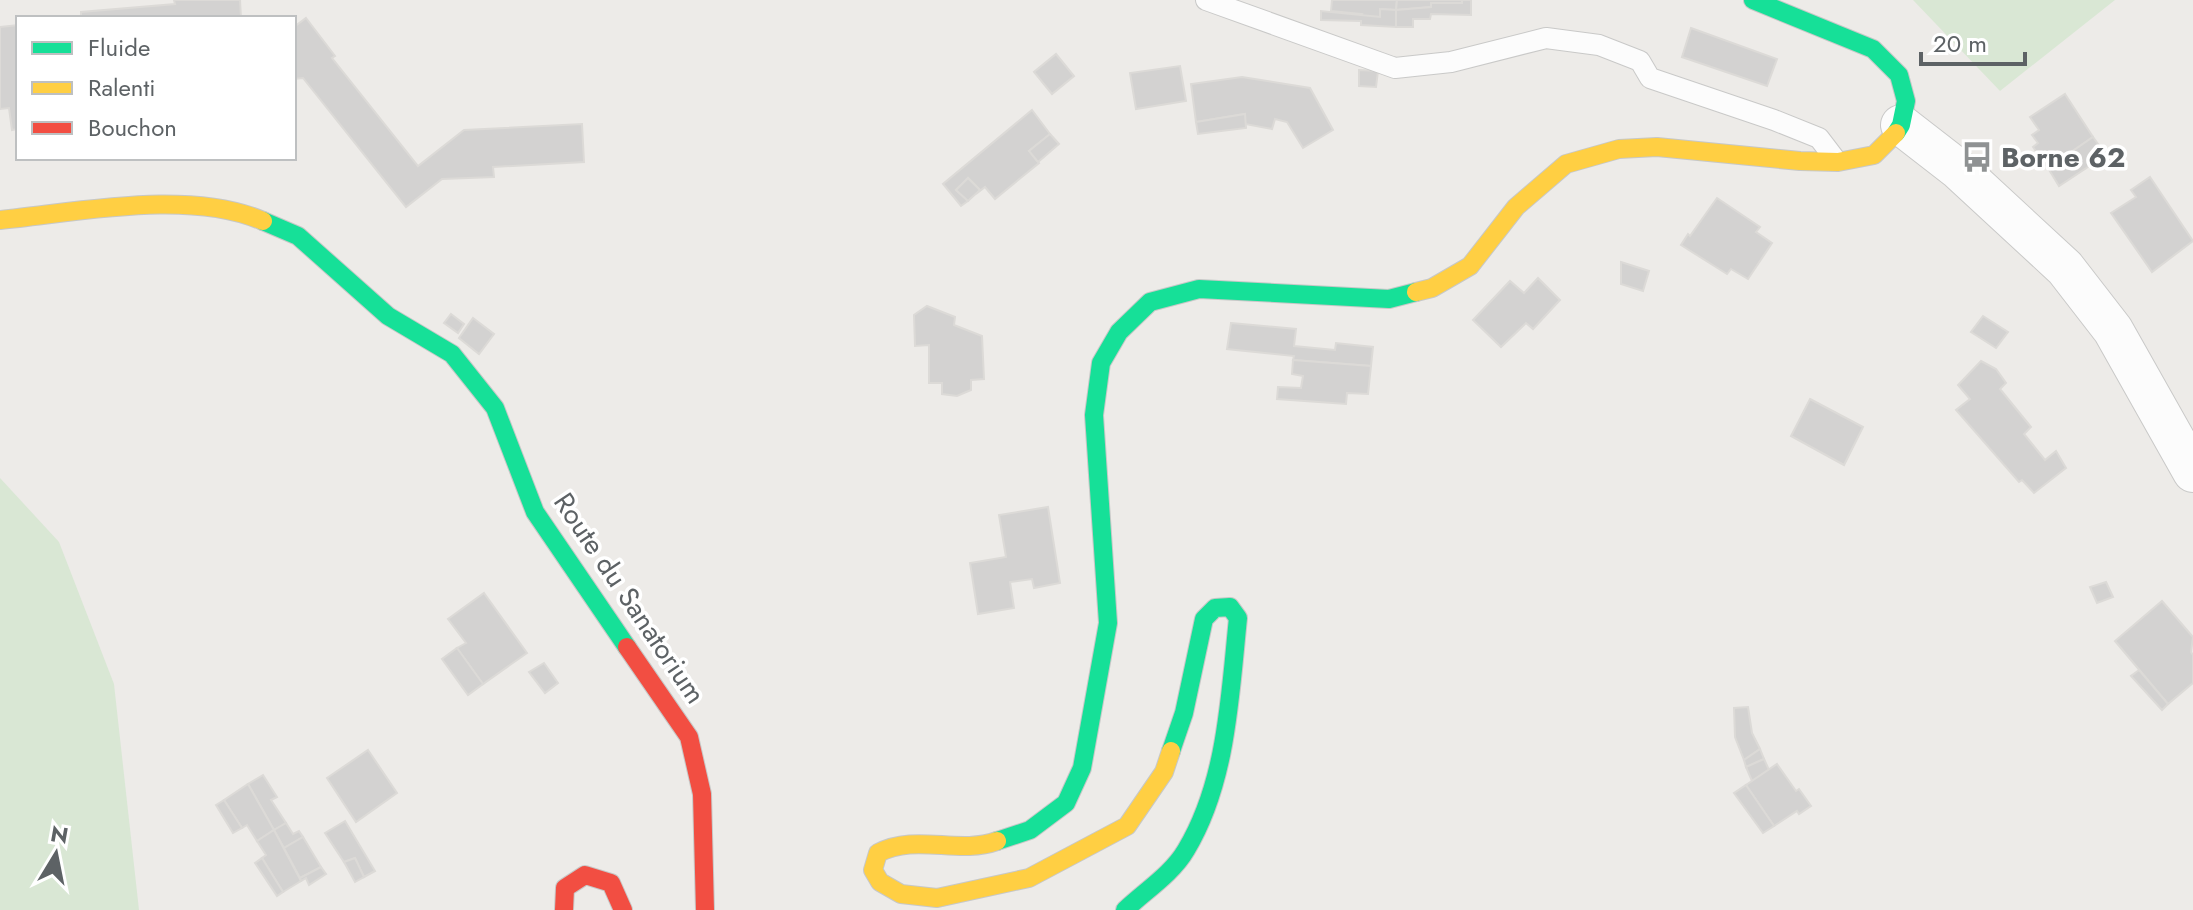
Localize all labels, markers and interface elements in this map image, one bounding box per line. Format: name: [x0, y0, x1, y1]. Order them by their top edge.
legend: [16, 16, 296, 160]
scale bar: [1921, 16, 2025, 66]
text: 20 m: [1933, 26, 1987, 61]
text: Fluide: [88, 30, 150, 65]
text: Ralenti: [88, 70, 155, 105]
text: Bouchon: [88, 110, 177, 145]
place label: Borne 62: [2001, 137, 2125, 178]
bus stop icon: Borne 62: [1960, 140, 1994, 174]
street label: Route du Sanatorium: [544, 485, 716, 712]
north arrow: [16, 814, 96, 894]
text: N: [48, 817, 71, 852]

